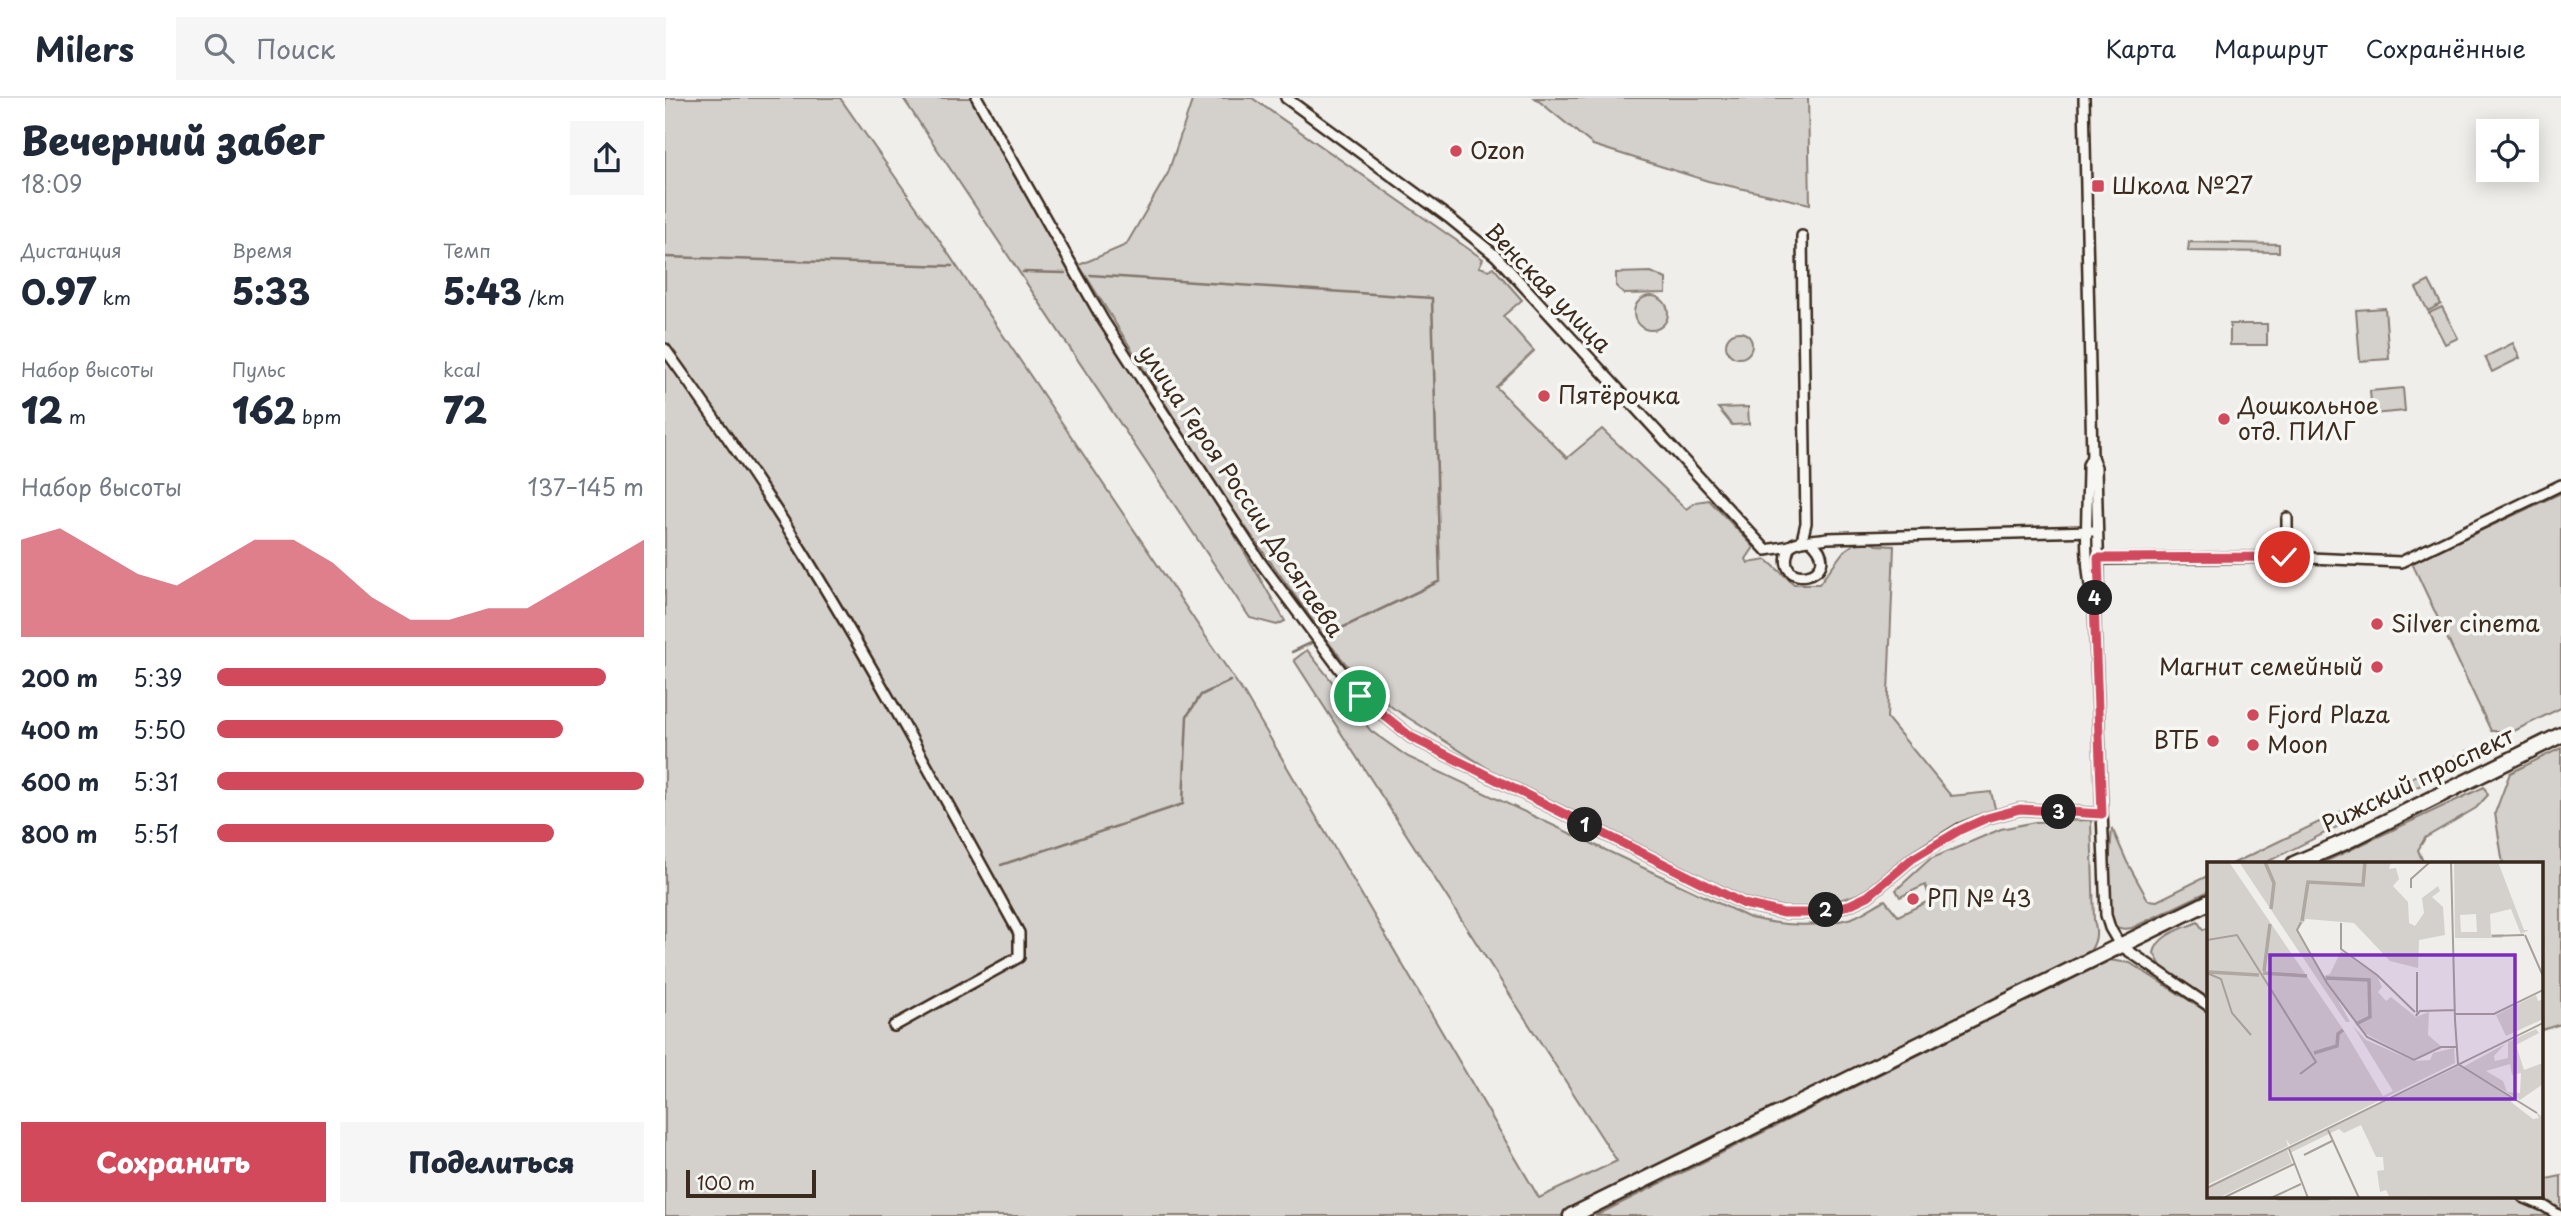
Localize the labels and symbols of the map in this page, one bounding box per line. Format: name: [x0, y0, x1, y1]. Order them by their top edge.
place label: Ozon: [1470, 132, 1525, 167]
marker: Ozon: [1448, 143, 1464, 159]
place label: Школа №27: [2112, 167, 2253, 202]
marker: Школа №27: [2090, 178, 2106, 194]
street label: Венская улица: [1478, 214, 1621, 360]
street label: улица Героя России Досягаева: [1131, 337, 1354, 644]
place label: Пятёрочка: [1558, 377, 1680, 412]
place label: Дошкольное отд. ПИЛГ: [2237, 387, 2379, 448]
marker: Пятёрочка: [1536, 388, 1552, 404]
marker: Дошкольное отд. ПИЛГ: [2216, 411, 2232, 427]
pin: [2254, 527, 2314, 587]
pin: 4: [2077, 580, 2113, 616]
place label: Silver cinema: [2391, 605, 2540, 640]
marker: Silver cinema: [2369, 616, 2385, 632]
place label: Магнит семейный: [2159, 648, 2363, 683]
marker: Магнит семейный: [2369, 659, 2385, 675]
pin: [1330, 666, 1390, 726]
place label: Fjord Plaza: [2267, 696, 2390, 731]
marker: Fjord Plaza: [2245, 707, 2261, 723]
street label: Рижский проспект: [2315, 716, 2520, 841]
place label: ВТБ: [2154, 722, 2199, 757]
place label: Moon: [2267, 726, 2328, 761]
marker: ВТБ: [2205, 733, 2221, 749]
marker: Moon: [2245, 737, 2261, 753]
pin: 3: [2041, 794, 2077, 830]
pin: 1: [1567, 808, 1602, 842]
inset map: [2207, 862, 2543, 1198]
place label: РП № 43: [1927, 880, 2032, 915]
marker: РП № 43: [1905, 891, 1921, 907]
pin: 2: [1809, 892, 1843, 928]
scale bar: [686, 1167, 815, 1199]

